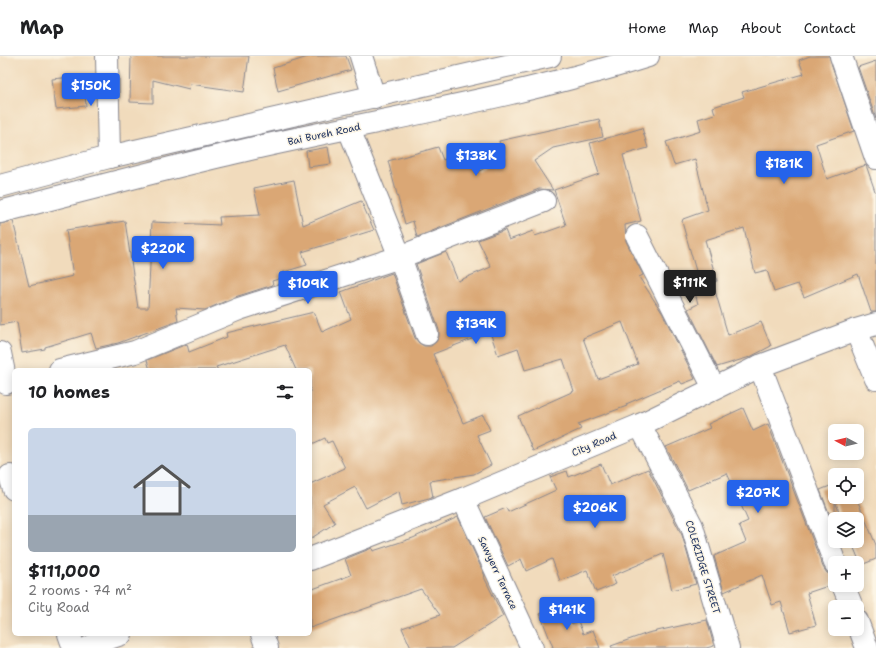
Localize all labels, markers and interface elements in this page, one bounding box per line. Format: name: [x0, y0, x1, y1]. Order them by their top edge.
text: Map: [20, 15, 64, 40]
text: Home: [628, 19, 667, 37]
text: Map: [689, 19, 719, 37]
text: About: [741, 19, 782, 37]
text: Contact: [804, 19, 856, 37]
pin: $150K: [63, 73, 119, 107]
text: $150K: [71, 77, 111, 94]
street label: Bai Bureh Road: [286, 120, 362, 148]
pin: $138K: [448, 143, 504, 177]
text: $138K: [455, 147, 497, 164]
pin: $181K: [756, 151, 812, 185]
text: $181K: [765, 155, 803, 172]
pin: $220K: [135, 236, 191, 270]
text: $220K: [141, 240, 185, 257]
pin: $111K: [662, 270, 718, 304]
pin: $109K: [280, 271, 336, 305]
text: $111K: [673, 274, 707, 291]
text: $109K: [288, 275, 328, 292]
pin: $139K: [448, 311, 504, 345]
text: $139K: [456, 315, 496, 332]
text: 10 homes: [28, 381, 110, 403]
icon: filters: [274, 381, 296, 403]
north arrow: [828, 424, 864, 460]
map controls: [828, 424, 864, 636]
street label: City Road: [570, 429, 619, 459]
icon: home: [126, 454, 198, 526]
button: locate: [828, 468, 864, 504]
pin: $207K: [730, 480, 786, 514]
text: $207K: [736, 484, 780, 501]
pin: $206K: [567, 495, 623, 529]
text: $206K: [573, 499, 617, 516]
button: layers: [828, 512, 864, 548]
street label: COLERIDGE STREET: [683, 519, 723, 615]
street label: Sawyerr Terrace: [475, 534, 521, 612]
button: +: [828, 556, 864, 592]
text: $111,000: [28, 560, 101, 582]
text: 2 rooms · 74 m²: [28, 582, 132, 599]
pin: $141K: [539, 597, 595, 631]
text: City Road: [28, 599, 89, 616]
button: −: [828, 600, 864, 636]
text: $141K: [548, 601, 586, 618]

